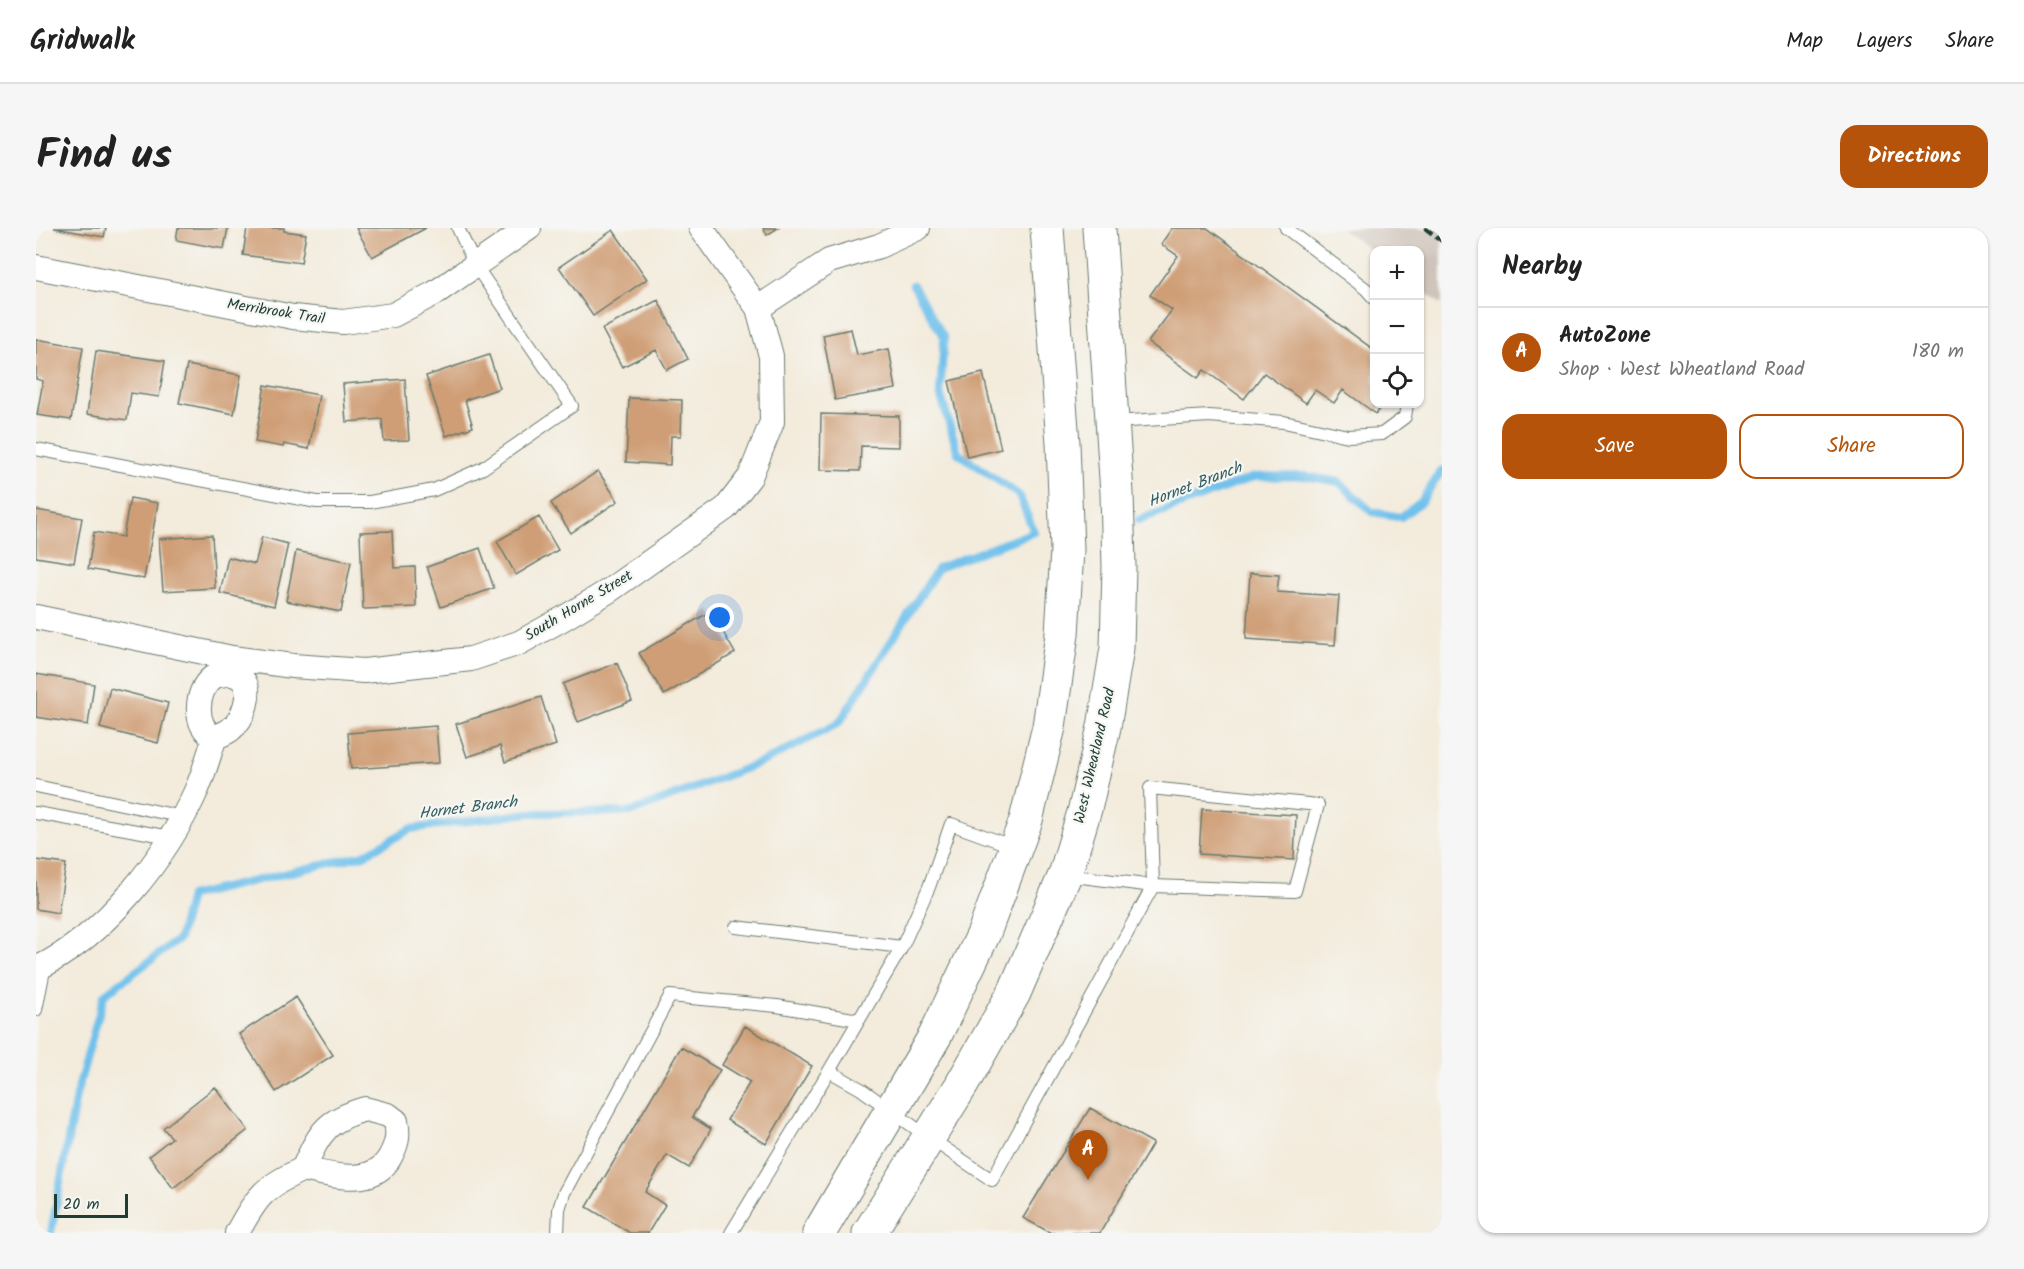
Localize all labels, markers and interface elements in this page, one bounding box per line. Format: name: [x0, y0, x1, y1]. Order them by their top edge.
text: Gridwalk: [30, 19, 135, 64]
text: Map: [1786, 25, 1823, 58]
text: Layers: [1856, 25, 1912, 58]
text: Share: [1945, 25, 1994, 58]
text: Find us: [36, 123, 172, 190]
button: Directions: [1840, 125, 1988, 188]
map controls: [1370, 246, 1424, 408]
button: +: [1370, 246, 1424, 300]
text: Nearby: [1502, 246, 1582, 288]
street label: Merribrook Trail: [225, 292, 327, 332]
button: −: [1370, 300, 1424, 354]
text: AutoZone: [1559, 319, 1651, 354]
text: A: [1515, 336, 1528, 368]
text: 180 m: [1912, 336, 1964, 368]
button: locate: [1370, 354, 1424, 408]
text: Shop · West Wheatland Road: [1559, 354, 1804, 386]
button: Save: [1502, 414, 1727, 479]
button: Share: [1739, 414, 1964, 479]
water label: Hornet Branch: [1144, 455, 1247, 514]
street label: South Horne Street: [520, 564, 638, 648]
your location: [705, 603, 734, 632]
street label: West Wheatland Road: [1068, 685, 1122, 826]
water label: Hornet Branch: [417, 789, 520, 826]
pin: A: [1068, 1130, 1108, 1180]
scale bar: [54, 1191, 128, 1218]
text: 20 m: [63, 1192, 99, 1217]

